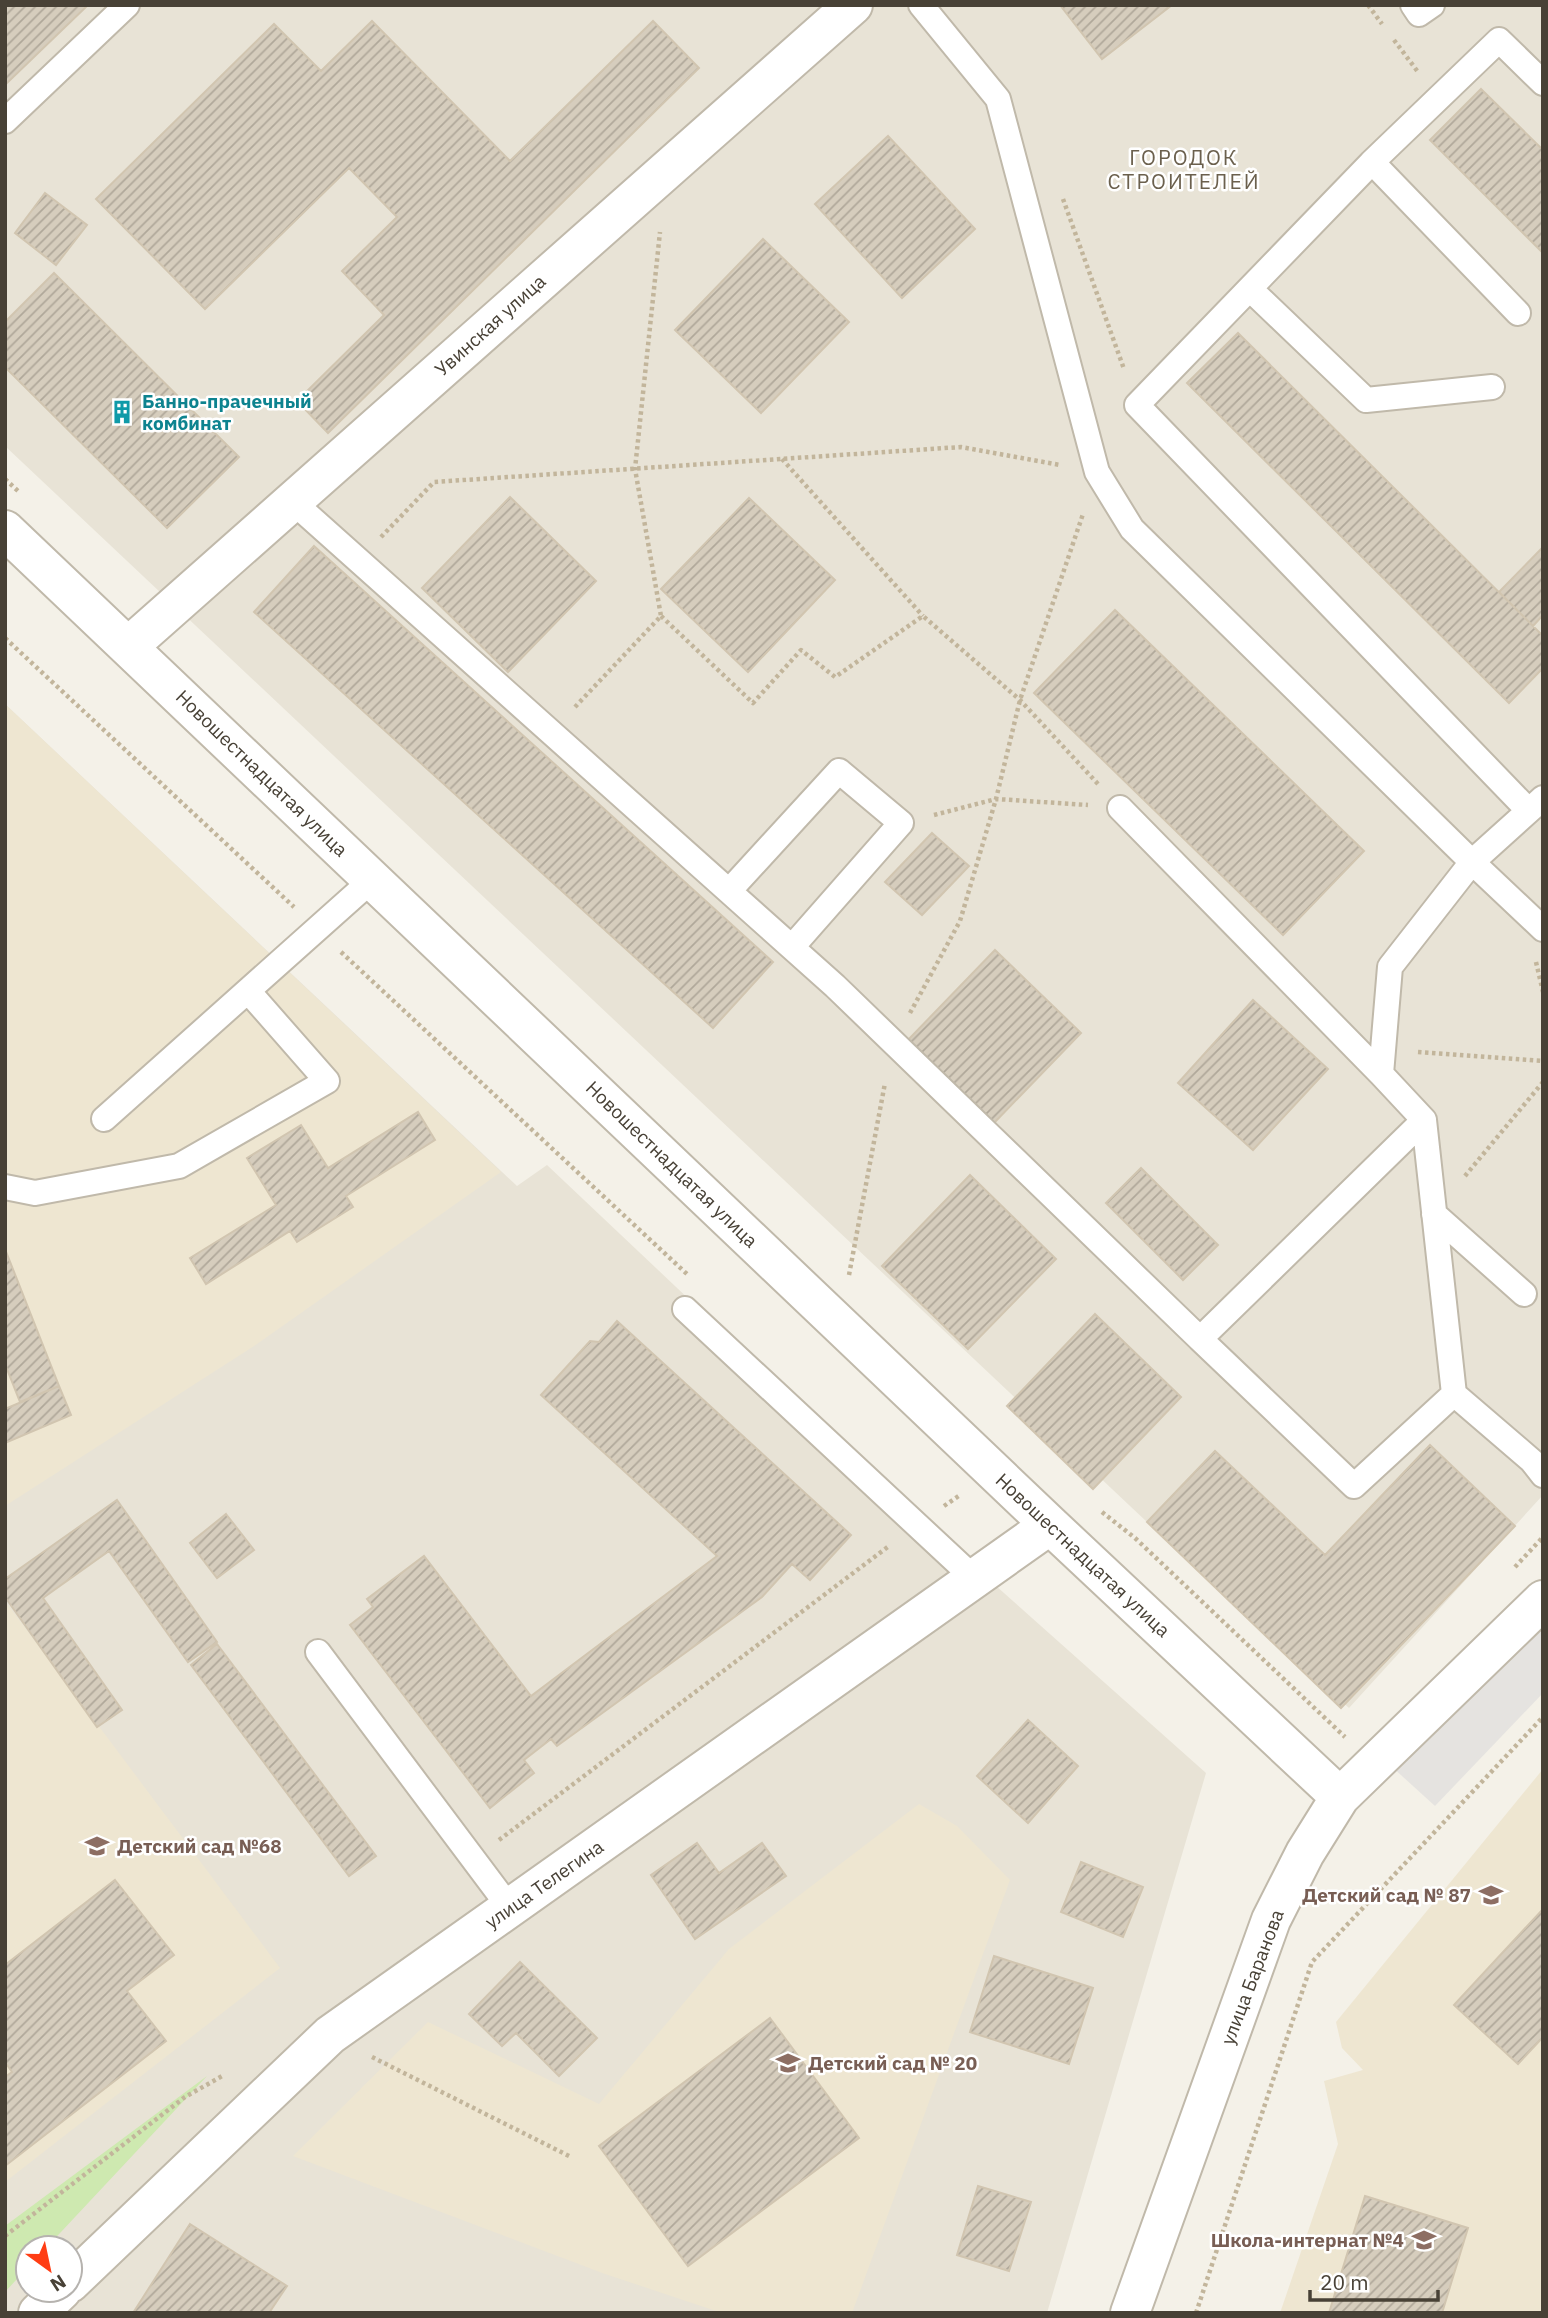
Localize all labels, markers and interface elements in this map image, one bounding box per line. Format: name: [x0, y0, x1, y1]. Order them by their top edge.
district label: ГОРОДОК СТРОИТЕЛЕЙ: [1107, 143, 1261, 195]
street label: Увинская улица: [430, 269, 550, 381]
place label: Банно-прачечный комбинат: [142, 389, 312, 435]
building icon: Банно-прачечный комбинат: [108, 398, 136, 426]
street label: Новошестнадцатая улица: [171, 684, 353, 862]
street label: Новошестнадцатая улица: [581, 1075, 763, 1253]
street label: Новошестнадцатая улица: [991, 1468, 1175, 1642]
school or university icon: Детский сад №68: [83, 1832, 111, 1860]
place label: Детский сад №68: [117, 1834, 282, 1858]
street label: улица Телегина: [480, 1834, 608, 1934]
school or university icon: Детский сад № 87: [1477, 1881, 1505, 1909]
place label: Детский сад № 87: [1302, 1883, 1471, 1907]
street label: улица Баранова: [1215, 1906, 1289, 2048]
school or university icon: Детский сад № 20: [774, 2049, 802, 2077]
place label: Детский сад № 20: [808, 2051, 977, 2075]
school or university icon: Школа-интернат №4: [1410, 2226, 1438, 2254]
place label: Школа-интернат №4: [1211, 2228, 1404, 2252]
north arrow: [14, 2234, 84, 2304]
scale bar: [1310, 2258, 1438, 2302]
text: 20 m: [1320, 2268, 1369, 2296]
text: N: [46, 2269, 71, 2297]

